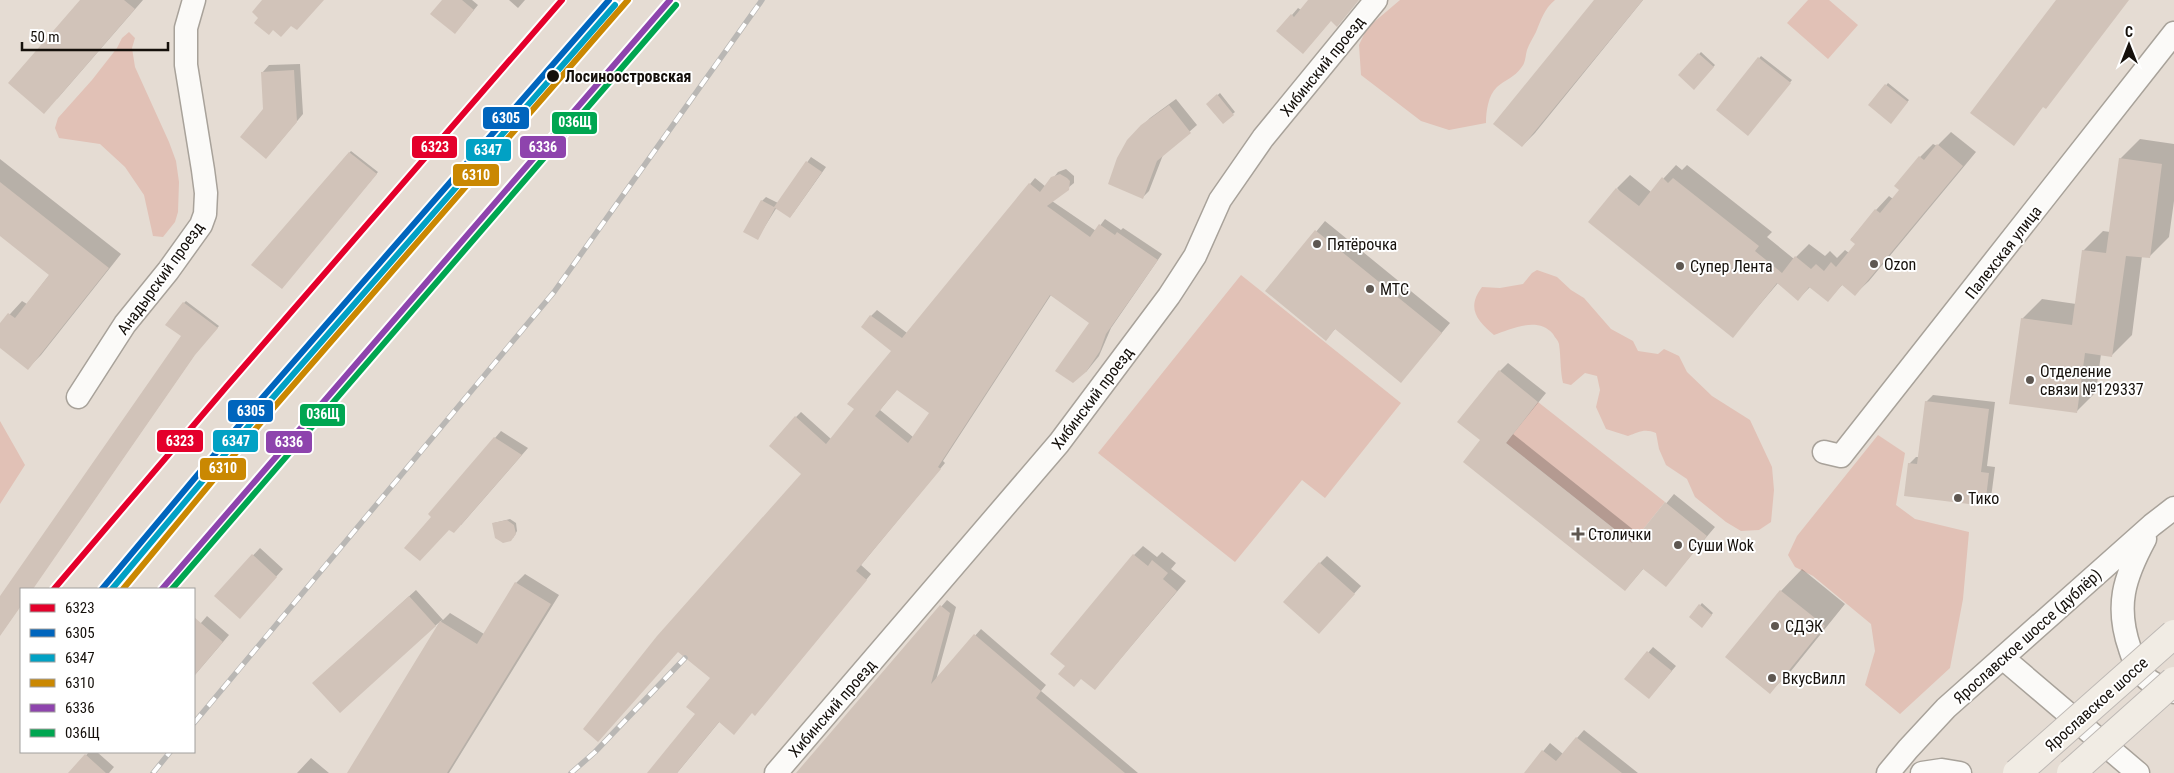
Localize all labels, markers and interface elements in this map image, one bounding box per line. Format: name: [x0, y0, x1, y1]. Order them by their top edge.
street label: Хибинский проезд: [1276, 12, 1369, 120]
scale bar: [22, 20, 169, 52]
north arrow: [2104, 20, 2154, 70]
text: С: [2125, 24, 2133, 40]
text: 50 m: [30, 28, 60, 46]
place label: Лосиноостровская: [565, 67, 691, 86]
marker: Лосиноостровская: [545, 68, 561, 84]
line badge: 6305: [482, 106, 530, 130]
text: 6305: [492, 110, 520, 126]
line badge: 036Щ: [551, 111, 598, 135]
text: 036Щ: [558, 114, 592, 130]
line badge: 6323: [411, 135, 458, 159]
line badge: 6336: [519, 135, 567, 159]
line badge: 6347: [465, 138, 512, 162]
text: 6323: [421, 139, 449, 155]
text: 6336: [529, 139, 557, 155]
text: 6347: [474, 142, 502, 158]
line badge: 6310: [452, 163, 500, 187]
text: 6310: [462, 167, 490, 183]
street label: Палехская улица: [1961, 202, 2046, 303]
street label: Анадырский проезд: [113, 218, 208, 338]
place label: Пятёрочка: [1327, 235, 1397, 254]
marker: Пятёрочка: [1311, 238, 1323, 250]
place label: Ozon: [1884, 255, 1916, 274]
place label: Супер Лента: [1690, 257, 1773, 276]
marker: Ozon: [1868, 258, 1880, 270]
marker: Супер Лента: [1674, 260, 1686, 272]
place label: МТС: [1380, 280, 1409, 299]
marker: МТС: [1364, 283, 1376, 295]
street label: Хибинский проезд: [1048, 343, 1137, 453]
place label: Отделение связи №129337: [2040, 362, 2144, 399]
marker: Отделение связи №129337: [2024, 374, 2036, 386]
line badge: 6305: [227, 399, 274, 423]
text: 6305: [237, 403, 265, 419]
line badge: 036Щ: [299, 403, 346, 427]
text: 036Щ: [306, 406, 340, 422]
line badge: 6323: [156, 429, 204, 453]
line badge: 6347: [212, 429, 259, 453]
line badge: 6336: [265, 430, 313, 454]
text: 6323: [166, 433, 194, 449]
text: 6347: [222, 433, 250, 449]
text: 6336: [275, 434, 303, 450]
line badge: 6310: [199, 457, 247, 481]
text: 6310: [209, 460, 237, 476]
place label: Тико: [1968, 489, 1999, 508]
marker: Тико: [1952, 492, 1964, 504]
place label: Столички: [1588, 525, 1651, 544]
marker: Столички: [1572, 528, 1584, 540]
place label: Суши Wok: [1688, 536, 1755, 555]
marker: Суши Wok: [1672, 539, 1684, 551]
street label: Ярославское шоссе (дублёр): [1949, 565, 2105, 707]
legend: [20, 588, 195, 753]
text: 6323: [65, 599, 95, 617]
place label: СДЭК: [1785, 617, 1823, 636]
marker: СДЭК: [1769, 620, 1781, 632]
text: 6305: [65, 624, 95, 642]
text: 6347: [65, 649, 95, 667]
street label: Ярославское шоссе: [2041, 653, 2151, 755]
street label: Хибинский проезд: [785, 655, 880, 761]
place label: ВкусВилл: [1782, 669, 1846, 688]
marker: ВкусВилл: [1766, 672, 1778, 684]
text: 6310: [65, 674, 95, 692]
text: 6336: [65, 699, 95, 717]
text: 036Щ: [65, 724, 100, 742]

